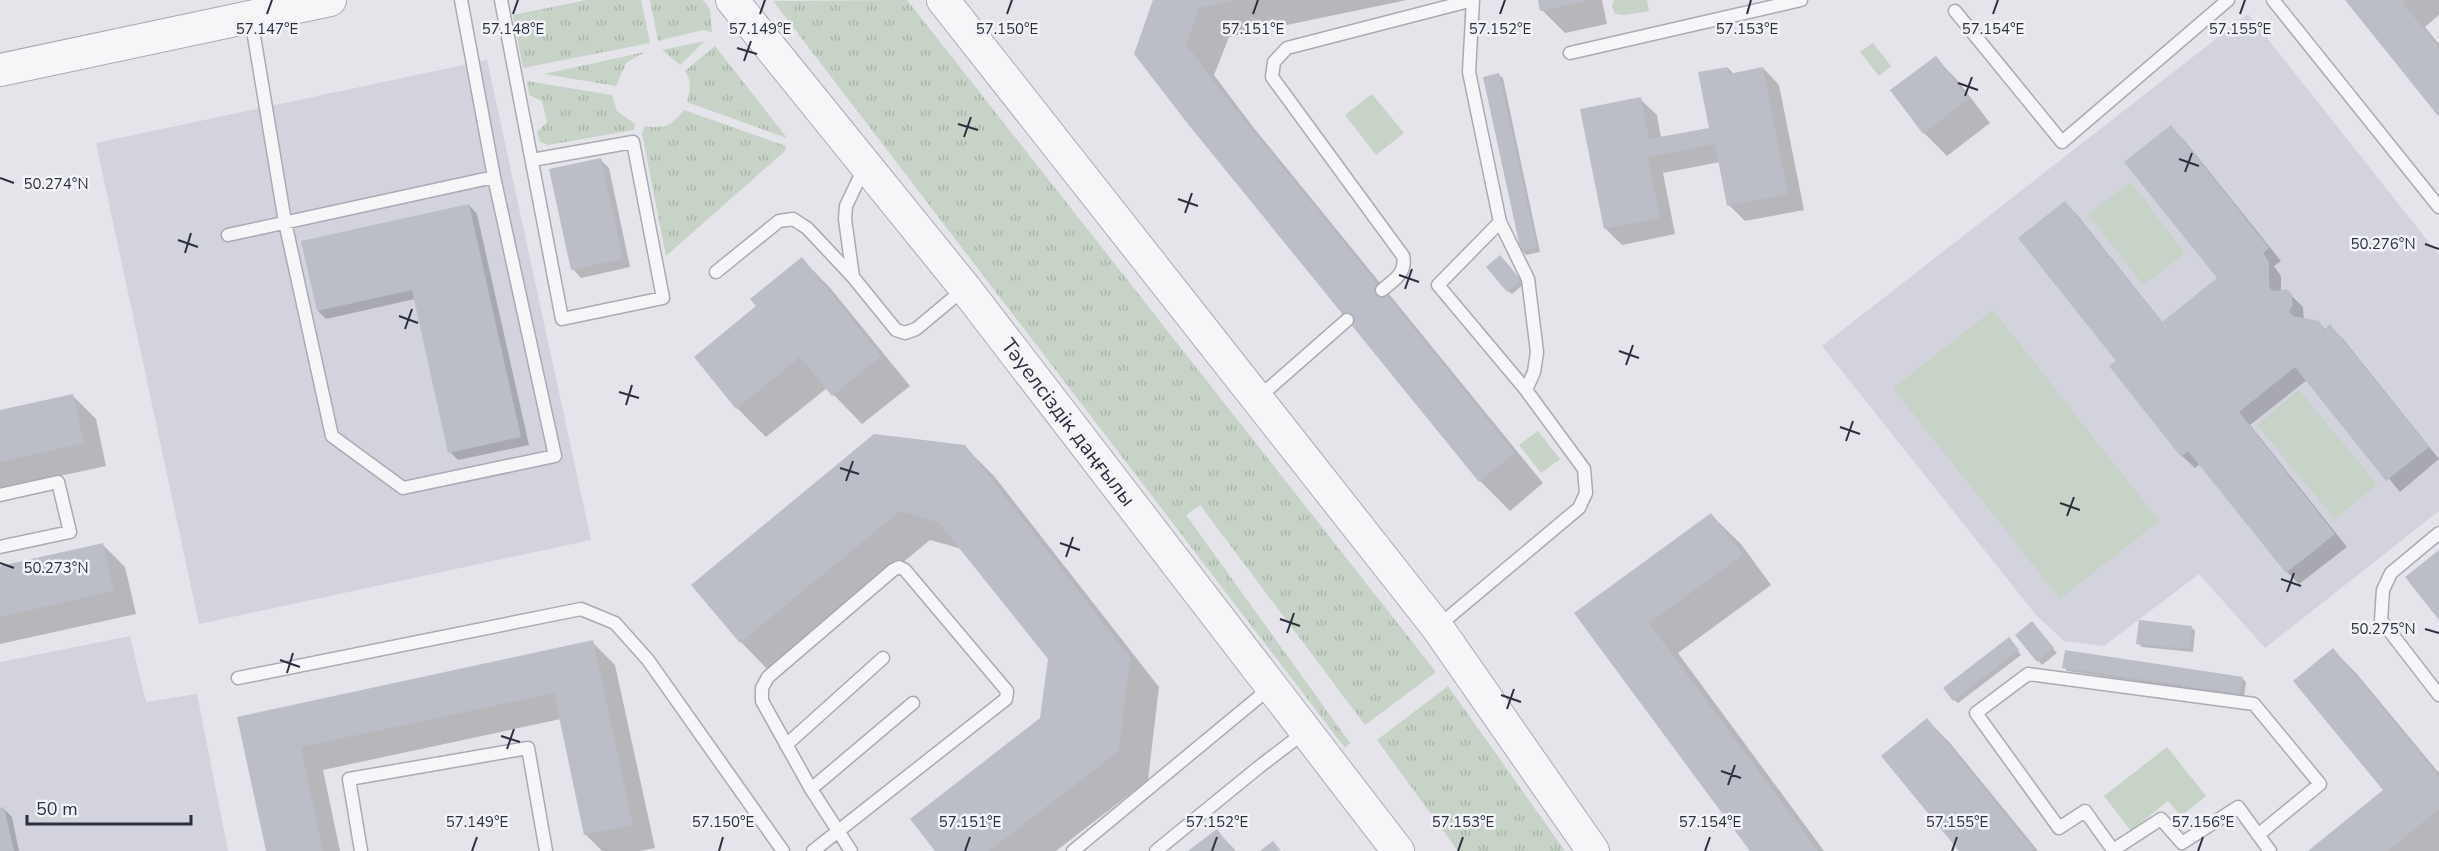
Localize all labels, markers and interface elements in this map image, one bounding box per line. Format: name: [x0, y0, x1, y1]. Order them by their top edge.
text: 57.147°E: [236, 19, 298, 39]
text: 57.148°E: [482, 19, 544, 39]
text: 57.149°E: [729, 19, 791, 39]
text: 57.150°E: [976, 19, 1038, 39]
text: 57.151°E: [1222, 19, 1284, 39]
text: 57.152°E: [1469, 19, 1531, 39]
text: 57.153°E: [1716, 19, 1778, 39]
text: 57.154°E: [1962, 19, 2024, 39]
text: 57.155°E: [2209, 19, 2271, 39]
text: 50.274°N: [23, 174, 89, 194]
text: 50.276°N: [2350, 234, 2416, 254]
street label: Тәуелсіздік даңғылы: [995, 333, 1142, 512]
text: 50.273°N: [23, 558, 89, 578]
text: 50.275°N: [2350, 619, 2416, 639]
scale bar: [27, 788, 190, 826]
text: 50 m: [36, 797, 78, 821]
text: 57.149°E: [446, 812, 508, 832]
text: 57.150°E: [692, 812, 754, 832]
text: 57.151°E: [939, 812, 1001, 832]
text: 57.152°E: [1186, 812, 1248, 832]
text: 57.153°E: [1432, 812, 1494, 832]
text: 57.154°E: [1679, 812, 1741, 832]
text: 57.155°E: [1926, 812, 1988, 832]
text: 57.156°E: [2172, 812, 2234, 832]

